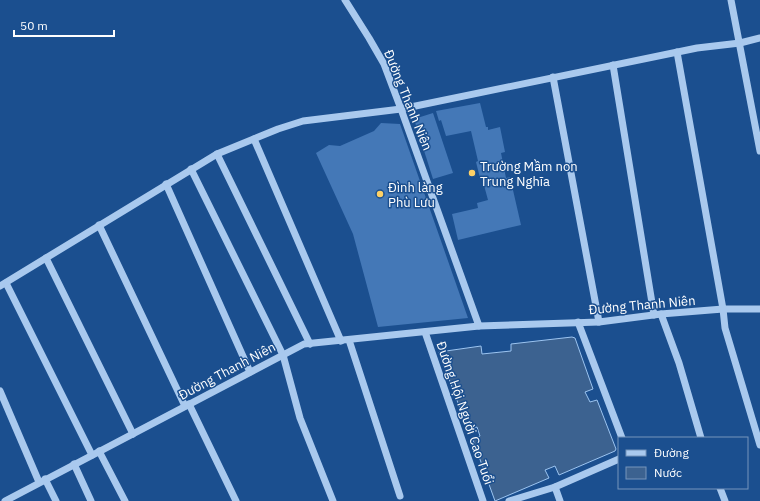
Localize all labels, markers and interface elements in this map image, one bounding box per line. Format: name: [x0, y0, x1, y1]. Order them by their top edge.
scale bar: [14, 12, 114, 38]
text: 50 m: [20, 18, 48, 33]
street label: Đường Thanh Niên: [380, 47, 436, 153]
place label: Trường Mầm non Trung Nghĩa: [480, 158, 578, 190]
marker: Trường Mầm non Trung Nghĩa: [467, 168, 477, 178]
place label: Đình làng Phù Lưu: [388, 179, 443, 211]
marker: Đình làng Phù Lưu: [375, 189, 385, 199]
street label: Đường Thanh Niên: [588, 292, 696, 318]
street label: Đường Thanh Niên: [176, 338, 278, 404]
street label: Đường Hội Người Cao Tuổi: [432, 339, 498, 487]
legend: [618, 437, 748, 489]
text: Đường: [654, 445, 689, 460]
text: Nước: [654, 465, 682, 480]

